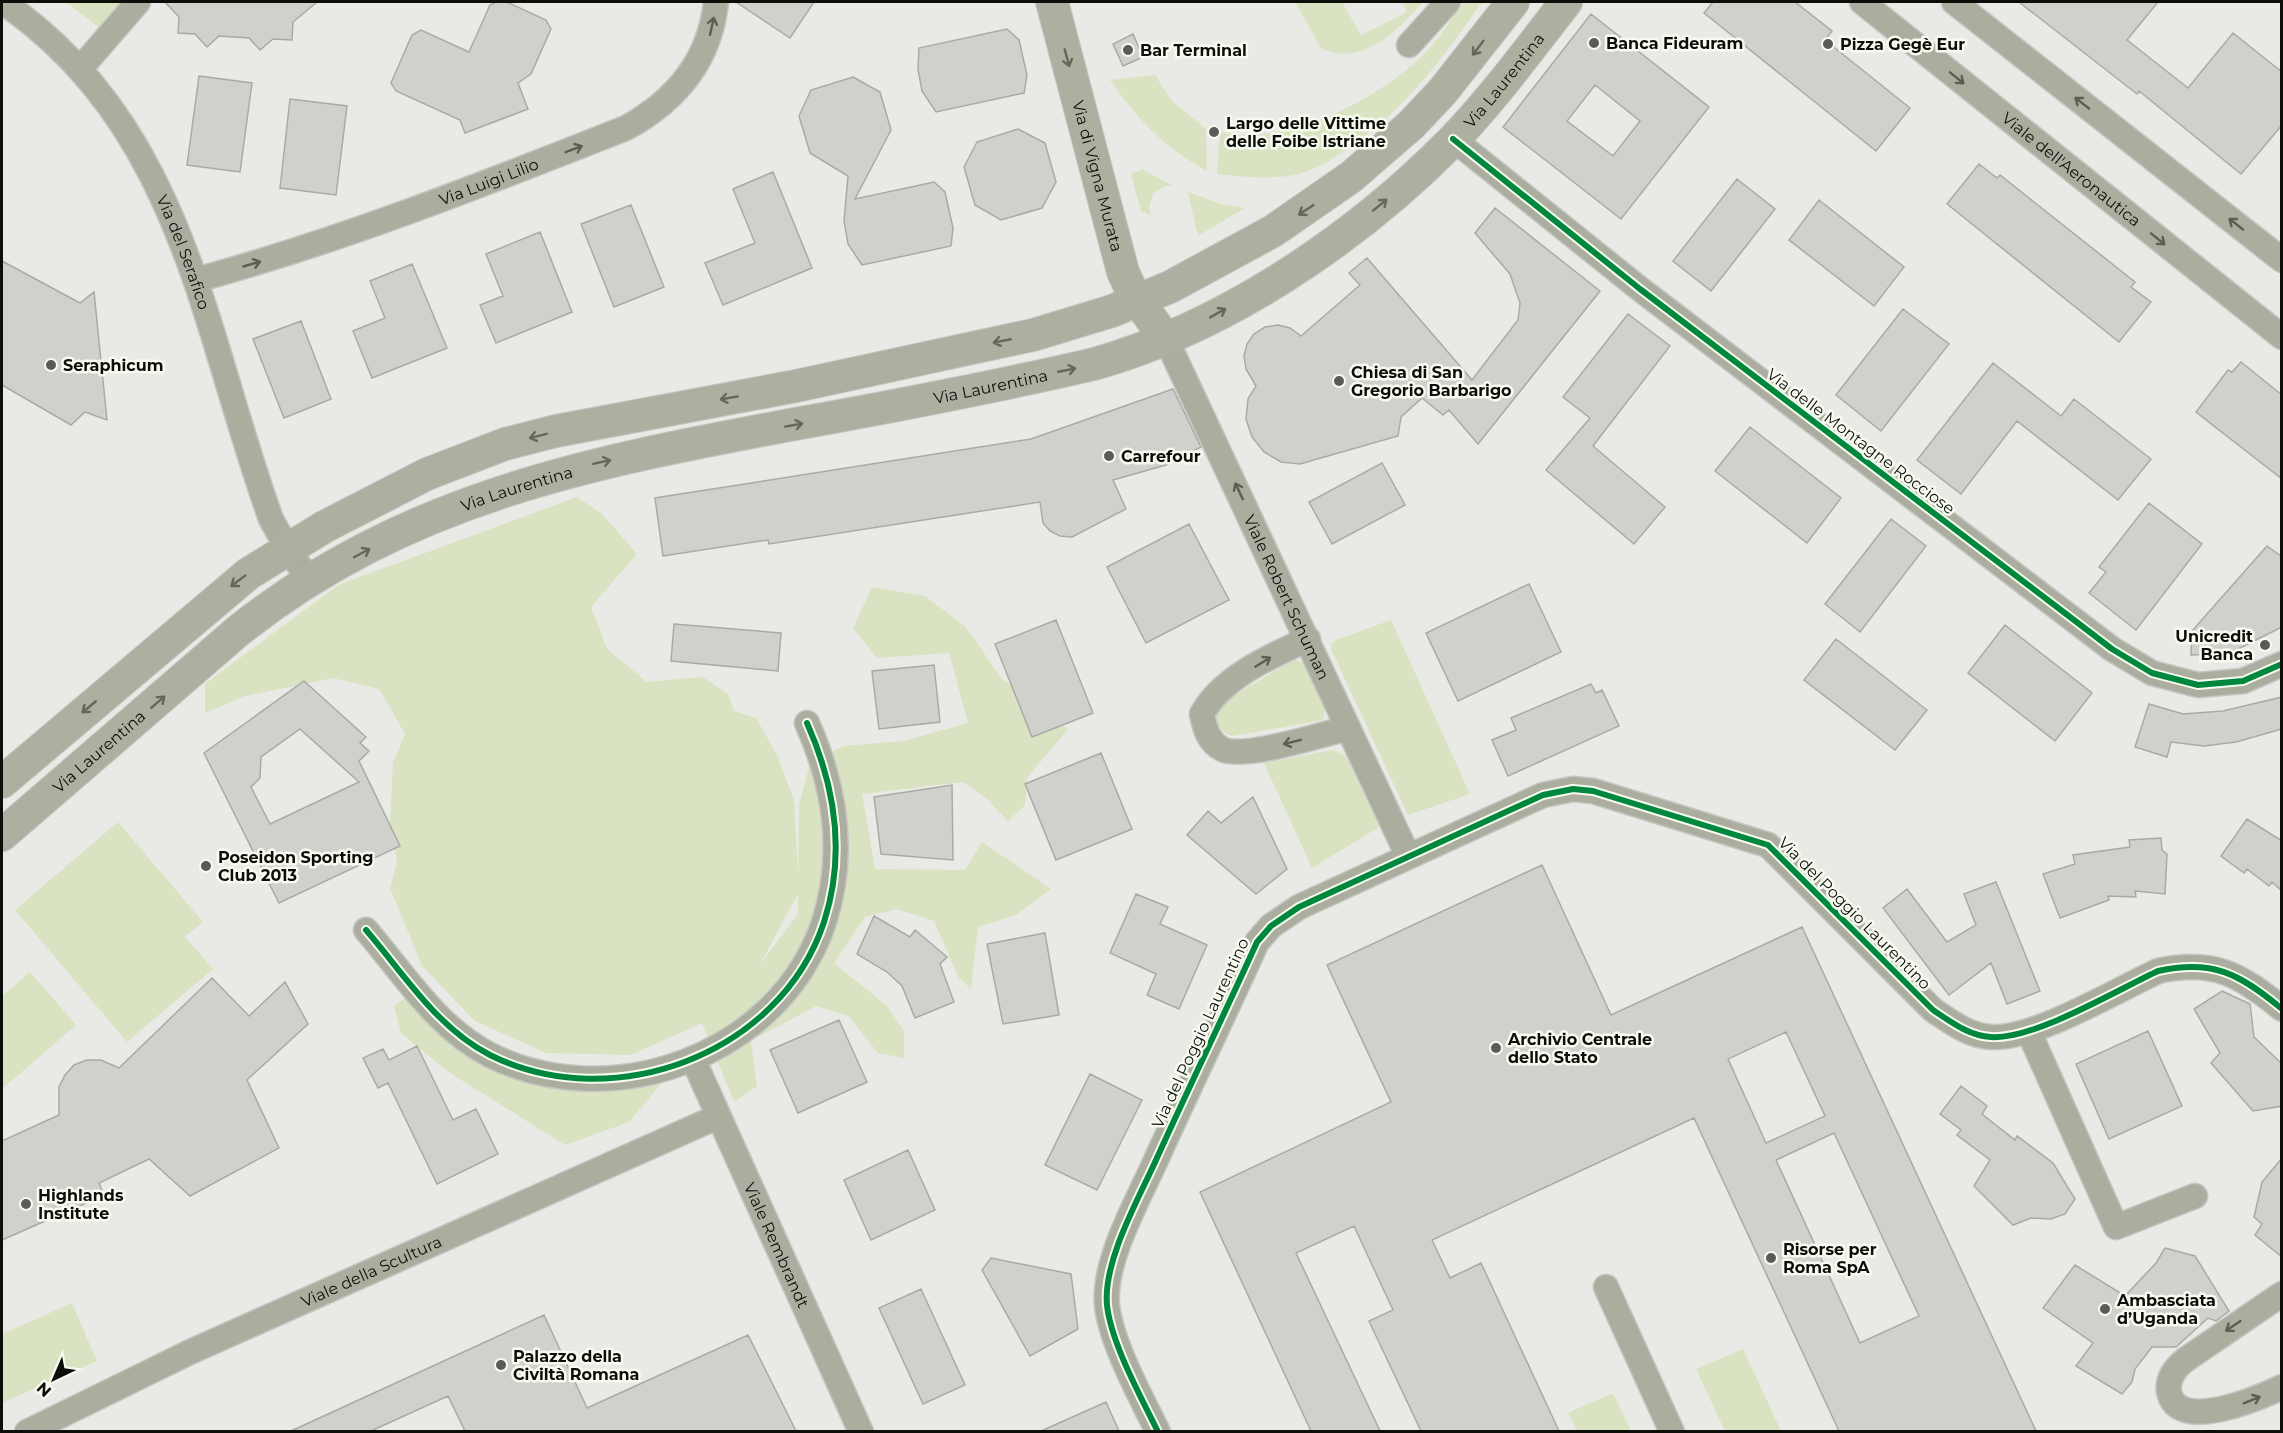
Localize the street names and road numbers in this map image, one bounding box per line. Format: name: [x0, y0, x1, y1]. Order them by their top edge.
street label: Via Laurentina: [1460, 29, 1548, 132]
street label: Via di Vigna Murata: [1068, 98, 1126, 254]
street label: Viale dell'Aeronautica: [1998, 108, 2144, 231]
street label: Via Luigi Lilio: [436, 154, 541, 210]
street label: Via del Serafico: [152, 192, 214, 312]
street label: Via delle Montagne Rocciose: [1763, 365, 1958, 518]
street label: Via Laurentina: [932, 366, 1050, 408]
street label: Via Laurentina: [458, 463, 575, 516]
street label: Viale Robert Schuman: [1240, 512, 1333, 683]
street label: Via Laurentina: [49, 706, 149, 797]
street label: Via del Poggio Laurentino: [1775, 833, 1935, 993]
street label: Via del Poggio Laurentino: [1148, 935, 1253, 1131]
street label: Viale Rembrandt: [740, 1180, 813, 1311]
street label: Viale della Scultura: [298, 1232, 445, 1311]

